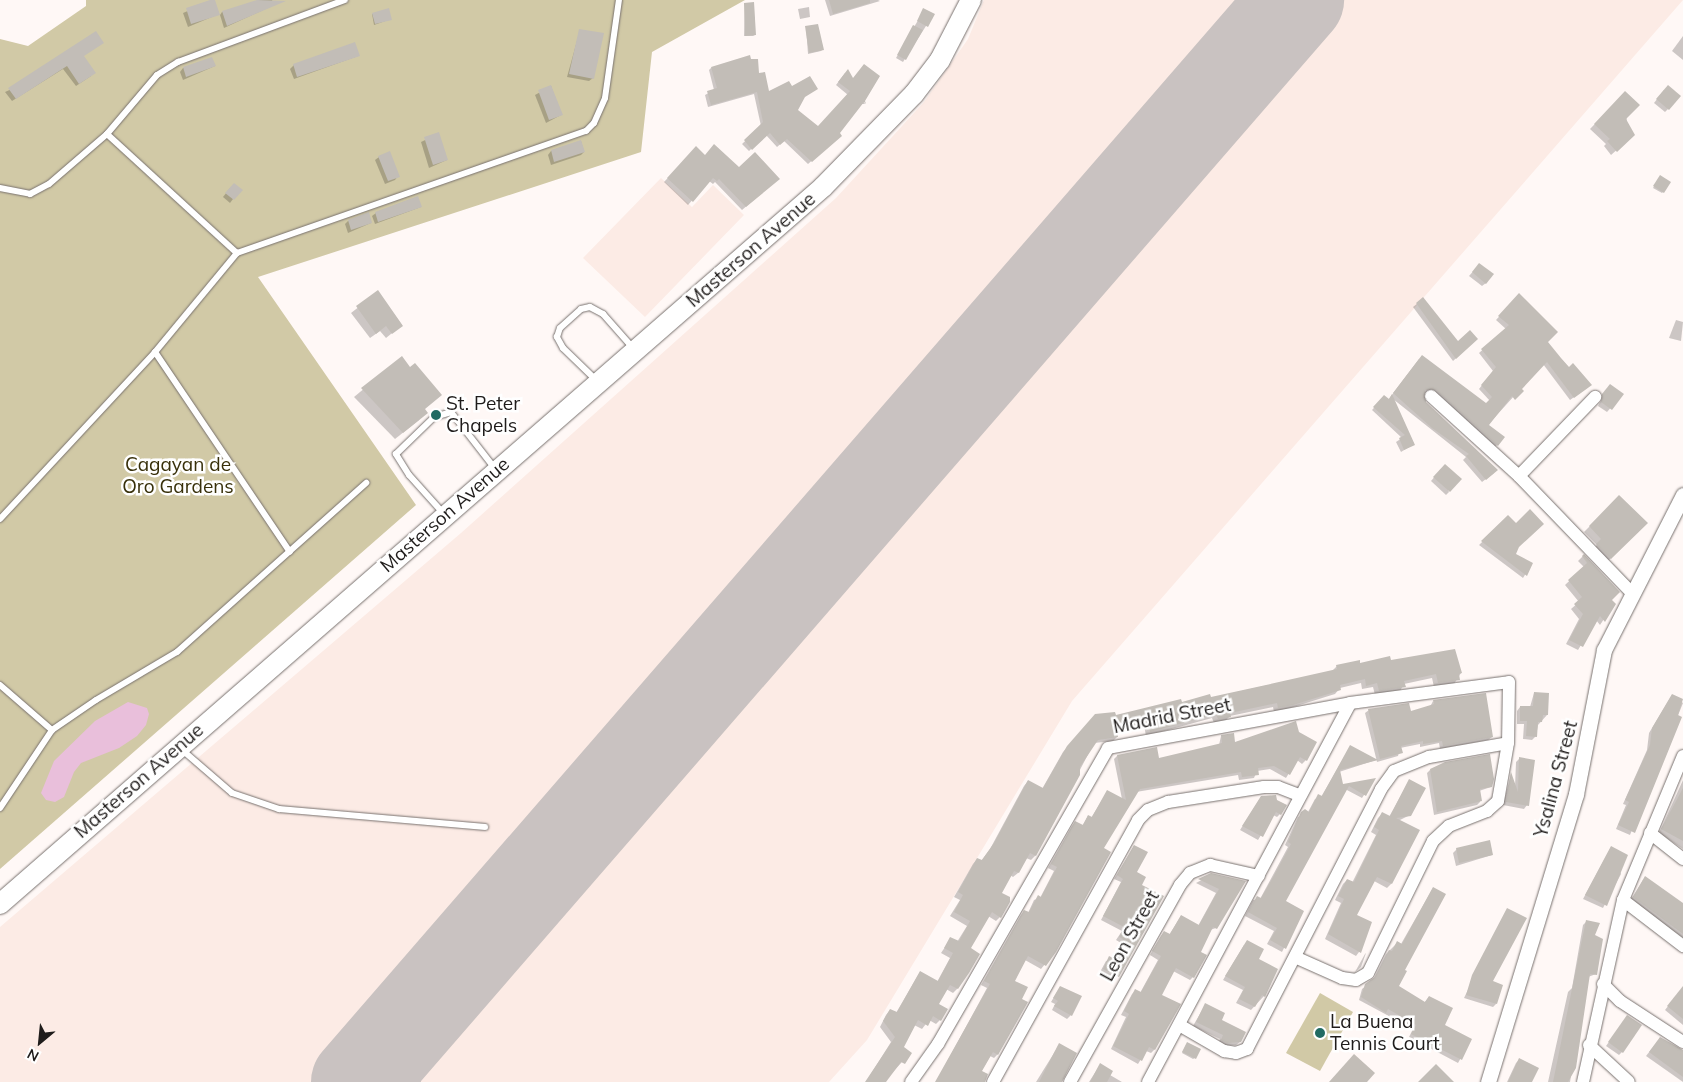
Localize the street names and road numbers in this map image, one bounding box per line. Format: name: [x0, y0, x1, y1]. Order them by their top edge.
street label: Masterson Avenue: [682, 188, 820, 312]
street label: Masterson Avenue: [376, 453, 514, 577]
street label: Madrid Street: [1111, 693, 1233, 739]
street label: Ysalina Street: [1529, 718, 1583, 840]
street label: Masterson Avenue: [70, 719, 208, 843]
street label: Leon Street: [1096, 887, 1164, 985]

